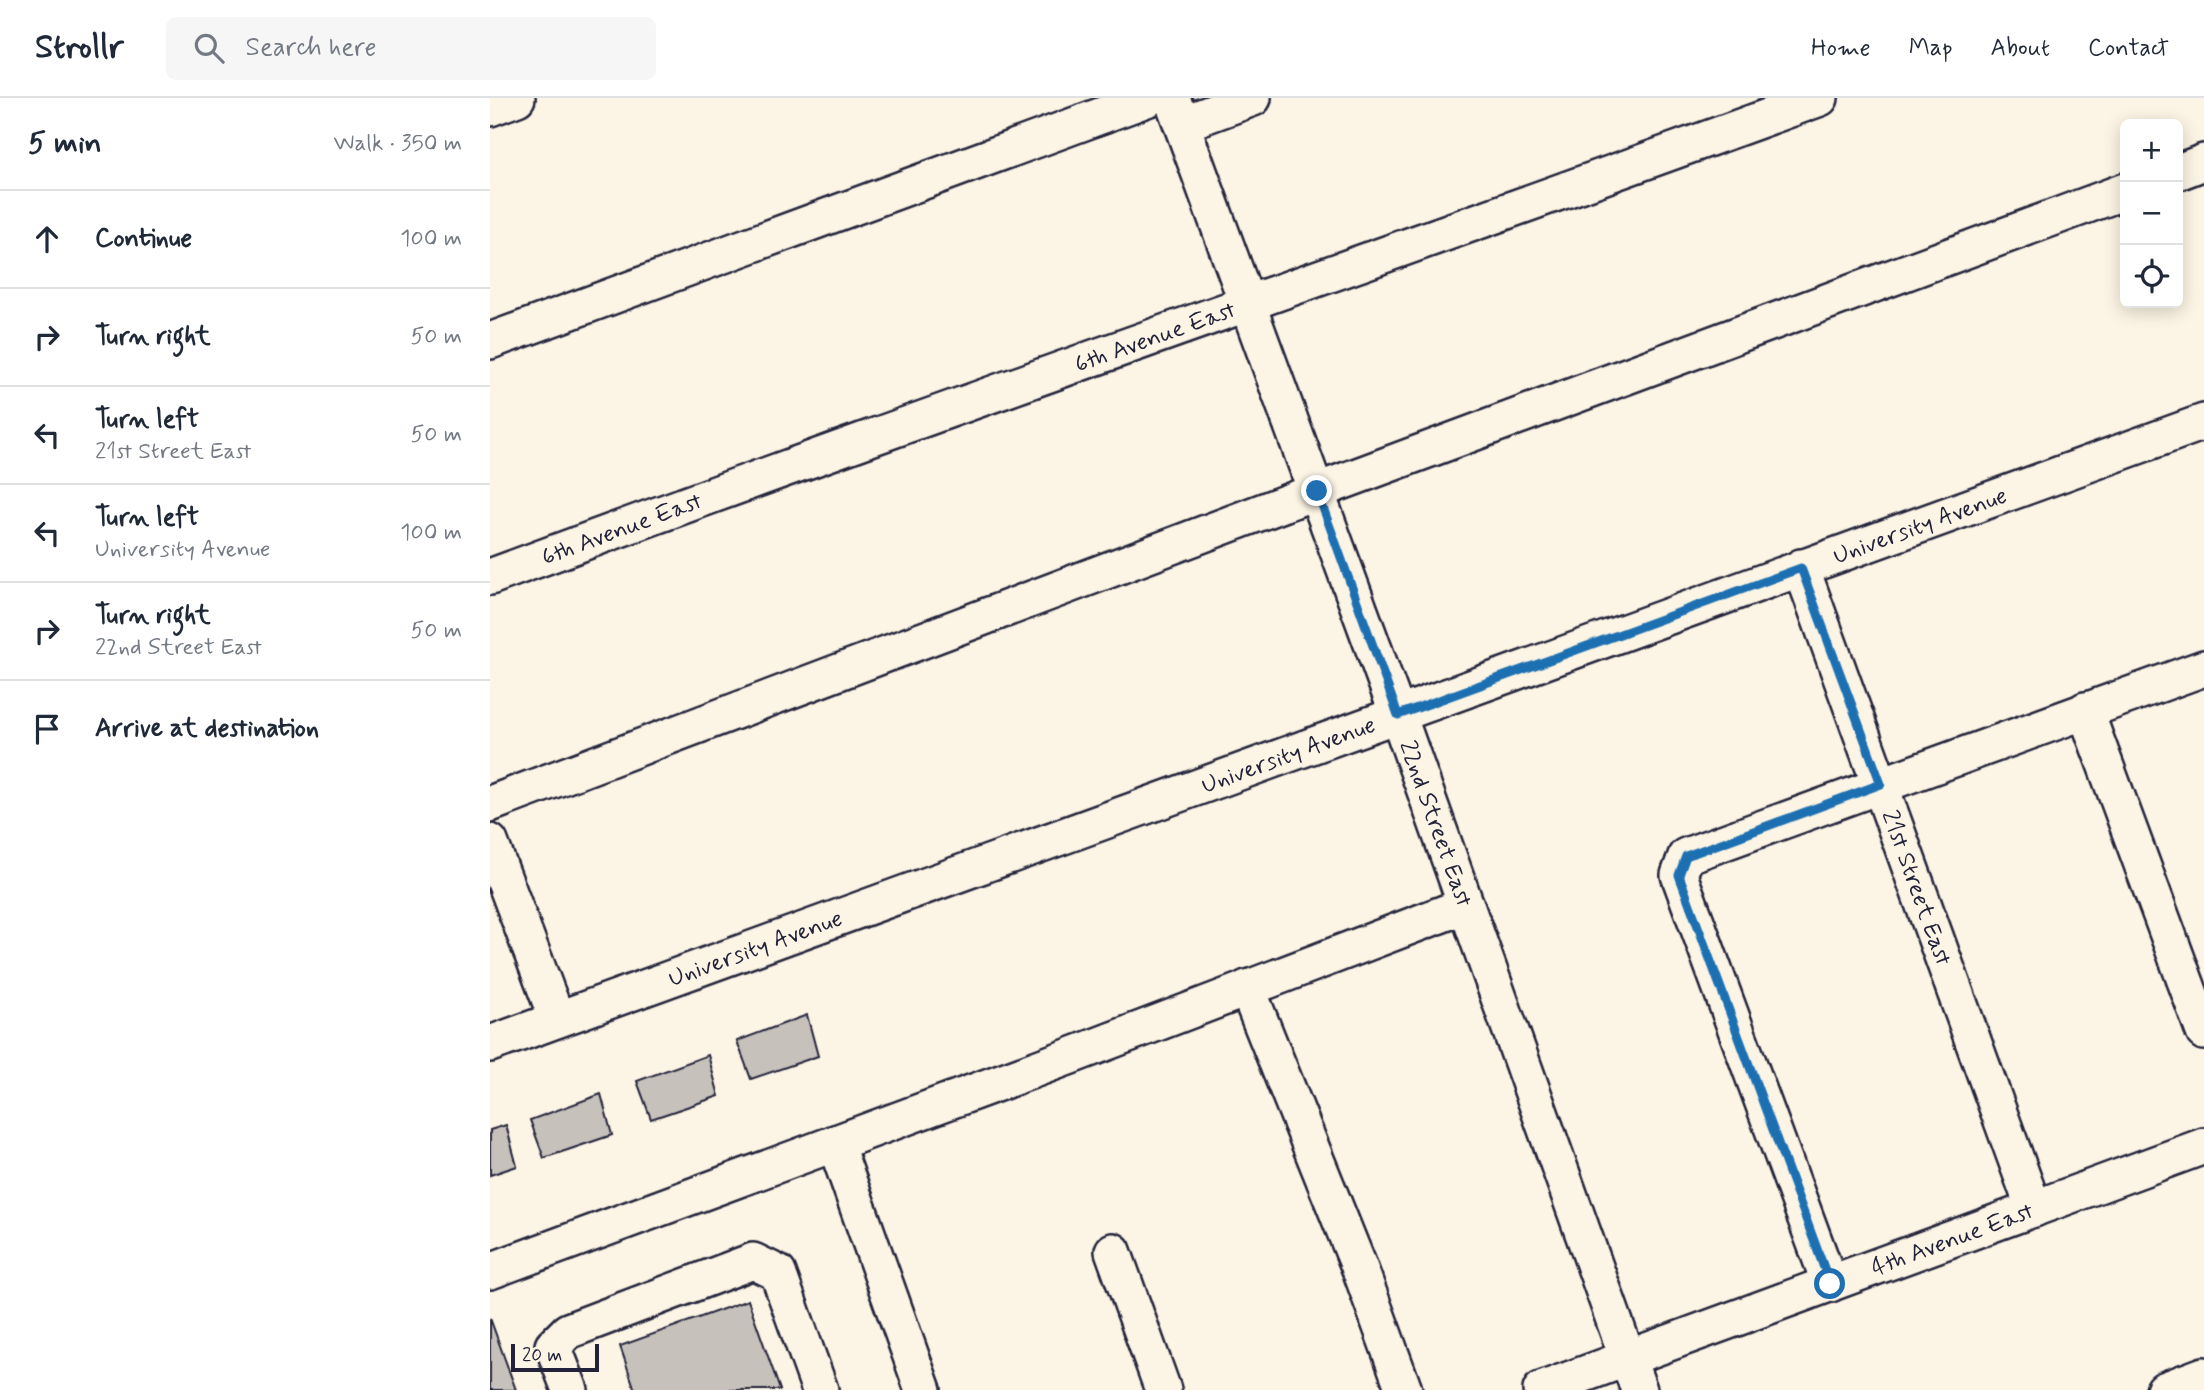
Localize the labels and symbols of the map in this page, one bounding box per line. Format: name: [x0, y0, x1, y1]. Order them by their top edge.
street label: 6th Avenue East: [1071, 295, 1240, 381]
route end: [1301, 475, 1332, 506]
street label: University Avenue: [1829, 481, 2012, 572]
street label: 6th Avenue East: [537, 486, 707, 574]
street label: University Avenue: [1197, 710, 1380, 802]
street label: 22nd Street East: [1391, 736, 1479, 911]
street label: 21st Street East: [1874, 806, 1958, 970]
street label: University Avenue: [664, 903, 847, 995]
street label: 4th Avenue East: [1867, 1196, 2038, 1284]
route start: [1814, 1268, 1845, 1299]
scale bar: [511, 1341, 598, 1373]

